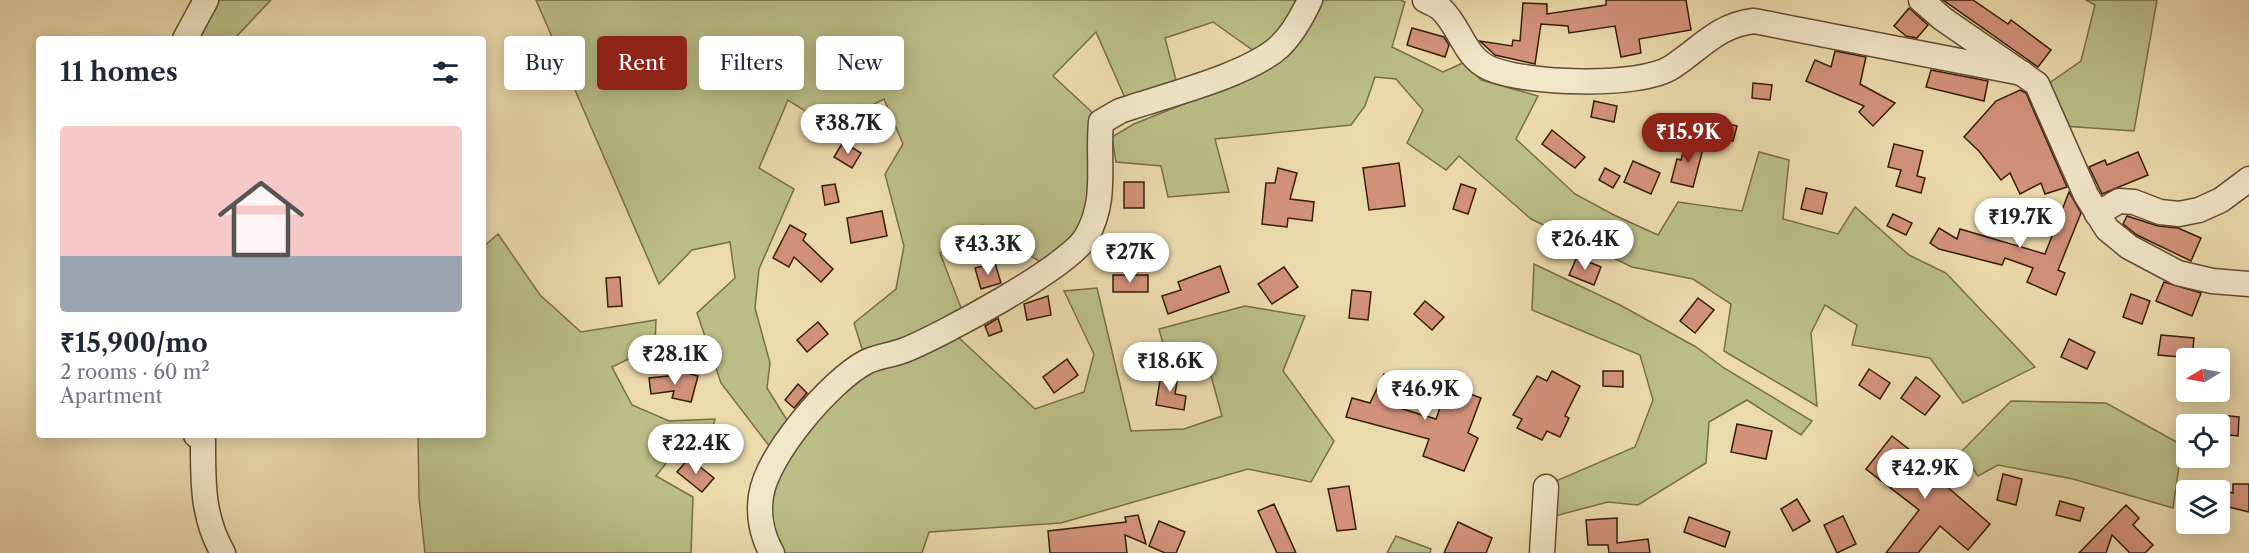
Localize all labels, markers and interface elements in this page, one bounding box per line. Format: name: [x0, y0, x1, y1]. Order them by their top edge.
chip: Buy: [504, 36, 585, 90]
chip: Rent: [597, 36, 687, 90]
chip: Filters: [699, 36, 804, 90]
chip: New: [816, 36, 904, 90]
text: 11 homes: [60, 56, 178, 88]
icon: filters: [429, 56, 462, 89]
pin: ₹38.7K: [799, 104, 897, 155]
text: ₹38.7K: [815, 111, 881, 135]
pin: ₹15.9K: [1639, 113, 1737, 164]
text: ₹15.9K: [1656, 120, 1720, 144]
icon: home: [207, 165, 315, 273]
pin: ₹19.7K: [1971, 198, 2069, 249]
text: ₹19.7K: [1988, 205, 2052, 229]
pin: ₹26.4K: [1536, 220, 1634, 271]
pin: ₹43.3K: [939, 225, 1037, 276]
text: ₹26.4K: [1551, 227, 1619, 251]
text: ₹43.3K: [954, 232, 1022, 256]
pin: ₹27K: [1094, 233, 1166, 284]
text: ₹27K: [1105, 240, 1155, 264]
text: ₹15,900/mo: [60, 327, 208, 359]
pin: ₹28.1K: [626, 335, 724, 386]
text: ₹28.1K: [642, 342, 708, 366]
pin: ₹18.6K: [1121, 342, 1219, 393]
north arrow: [2176, 348, 2230, 402]
map controls: [2176, 348, 2230, 534]
text: ₹18.6K: [1137, 349, 1203, 373]
text: 2 rooms · 60 m²: [60, 360, 210, 384]
pin: ₹46.9K: [1376, 370, 1474, 421]
text: ₹46.9K: [1391, 377, 1459, 401]
text: Apartment: [60, 384, 163, 408]
button: locate: [2176, 414, 2230, 468]
pin: ₹22.4K: [647, 424, 745, 475]
text: ₹22.4K: [662, 431, 730, 455]
pin: ₹42.9K: [1876, 449, 1974, 500]
text: ₹42.9K: [1891, 456, 1959, 480]
button: layers: [2176, 480, 2230, 534]

